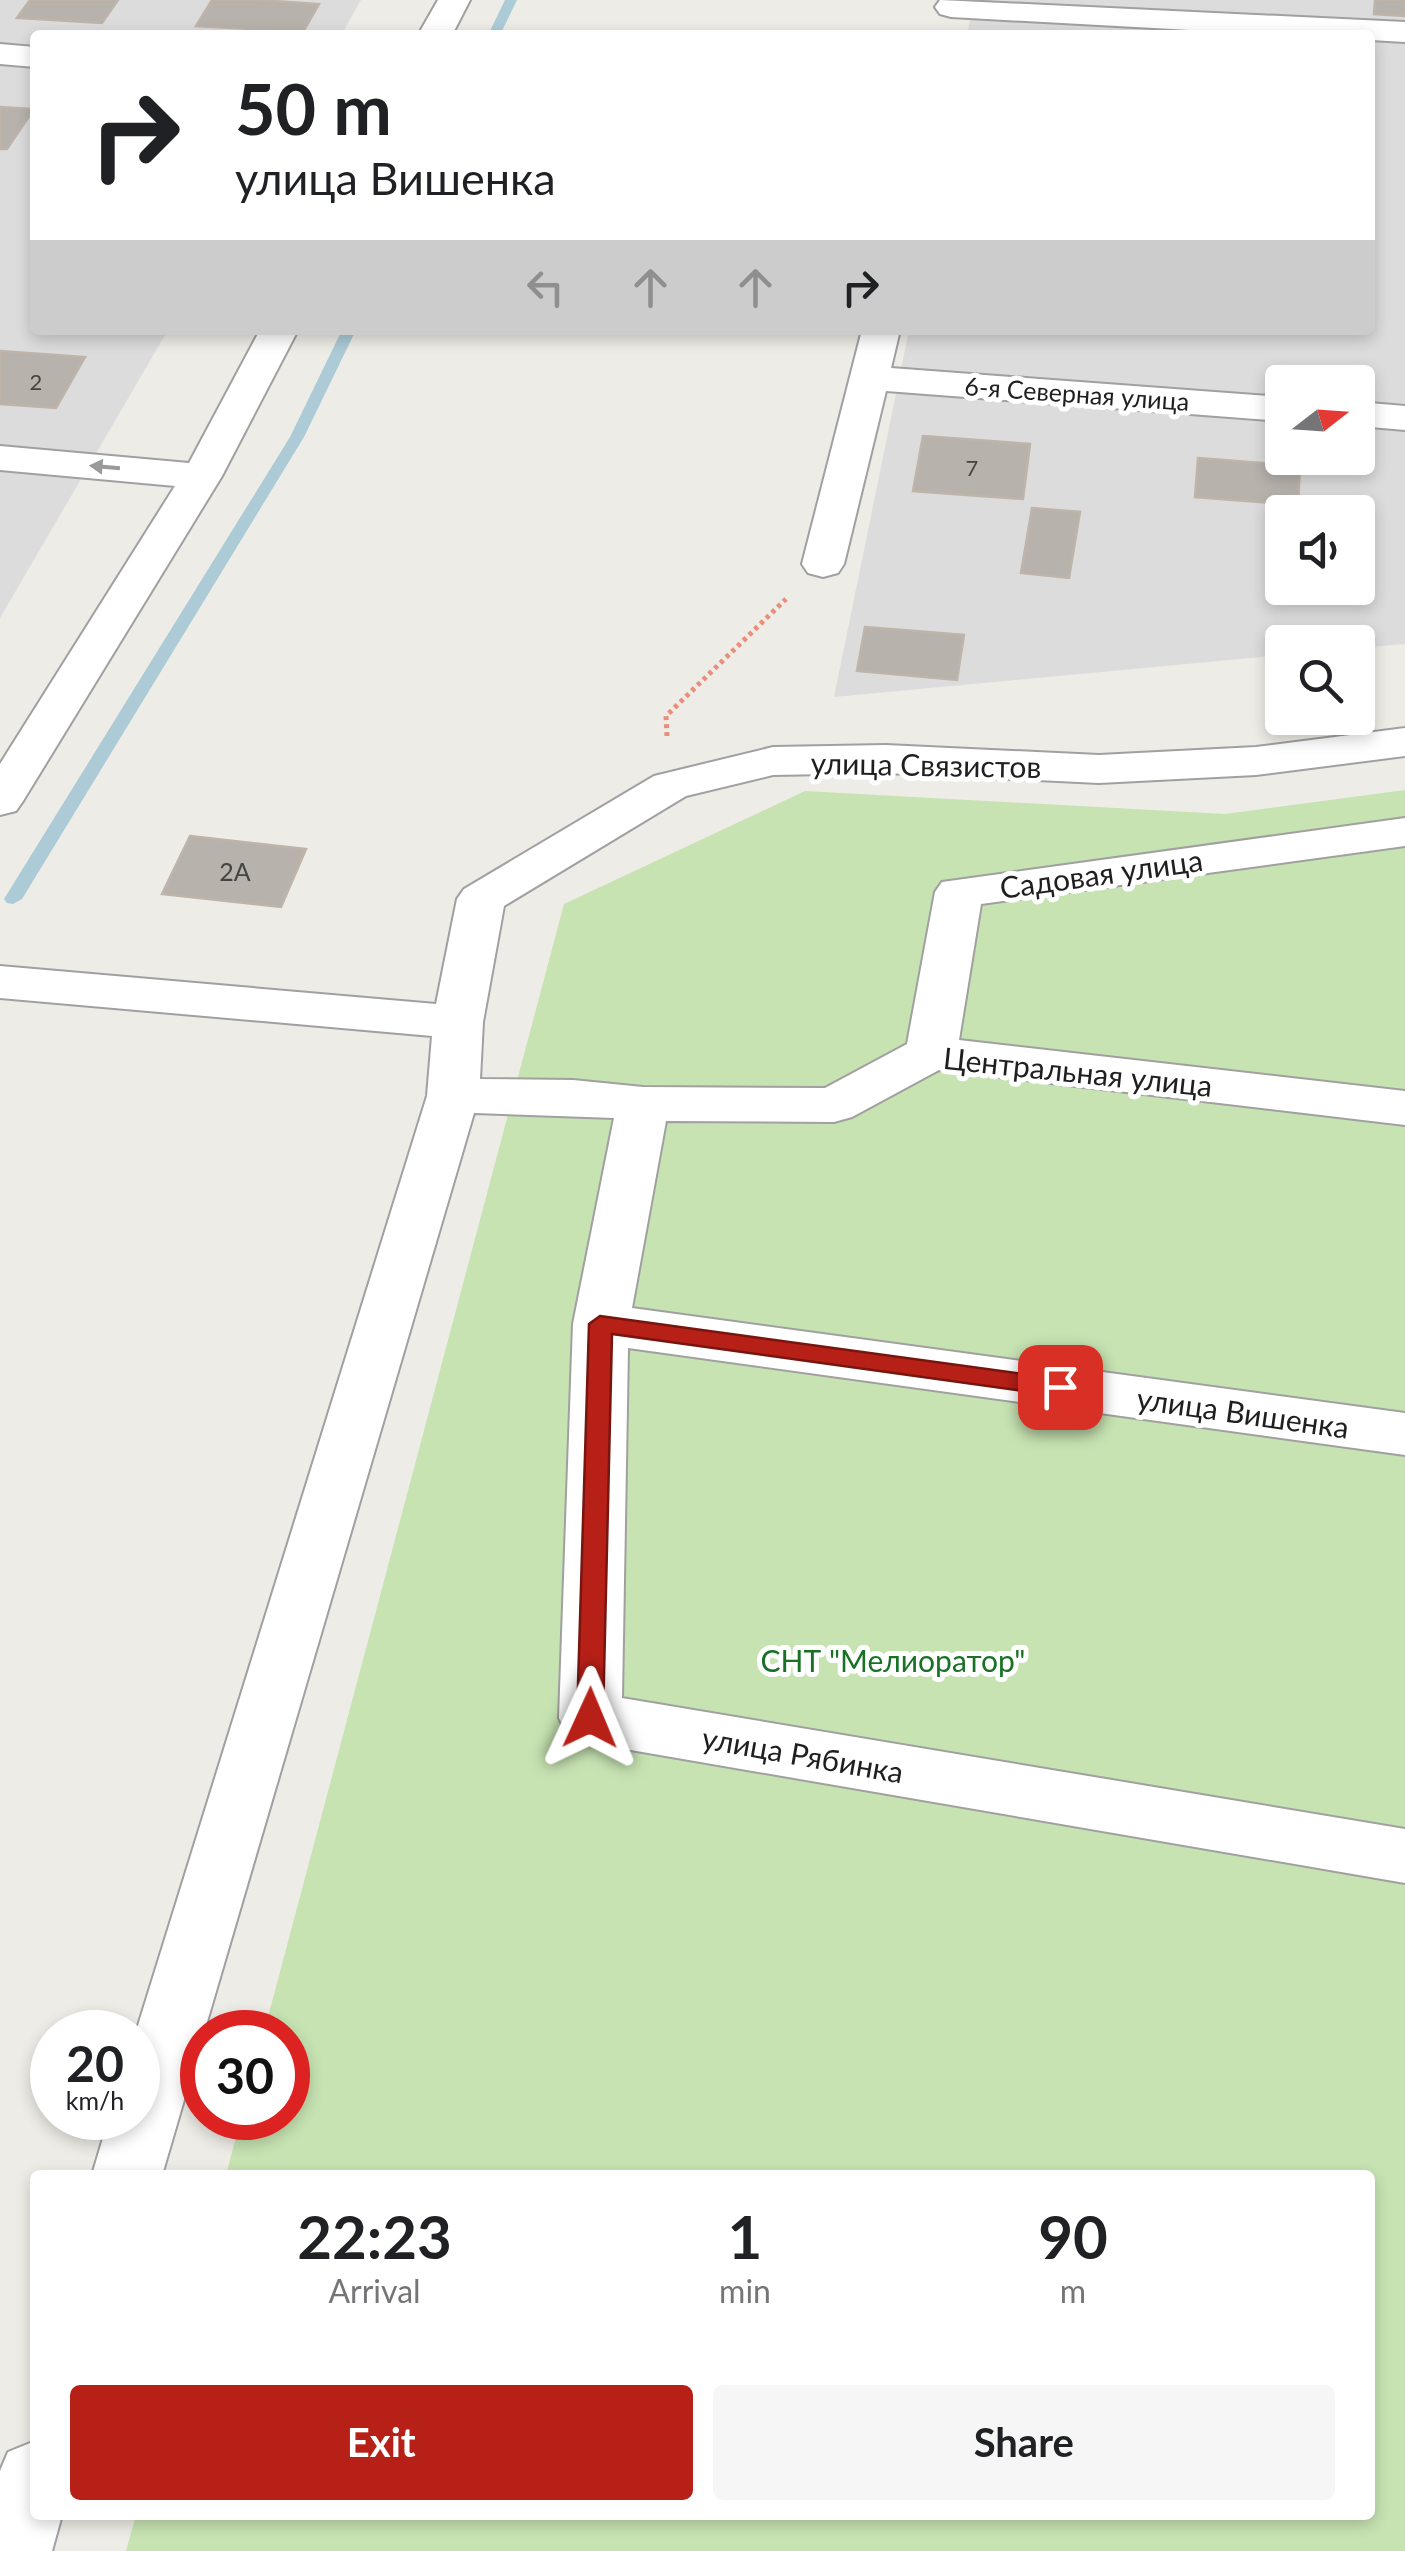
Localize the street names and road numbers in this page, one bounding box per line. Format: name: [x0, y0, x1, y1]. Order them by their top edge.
street label: 6-я Северная улица: [964, 370, 1190, 416]
street label: улица Связистов: [810, 744, 1042, 784]
street label: Садовая улица: [997, 841, 1205, 905]
street label: Центральная улица: [942, 1039, 1214, 1103]
street label: улица Вишенка: [1135, 1379, 1351, 1445]
street label: улица Рябинка: [700, 1719, 906, 1789]

